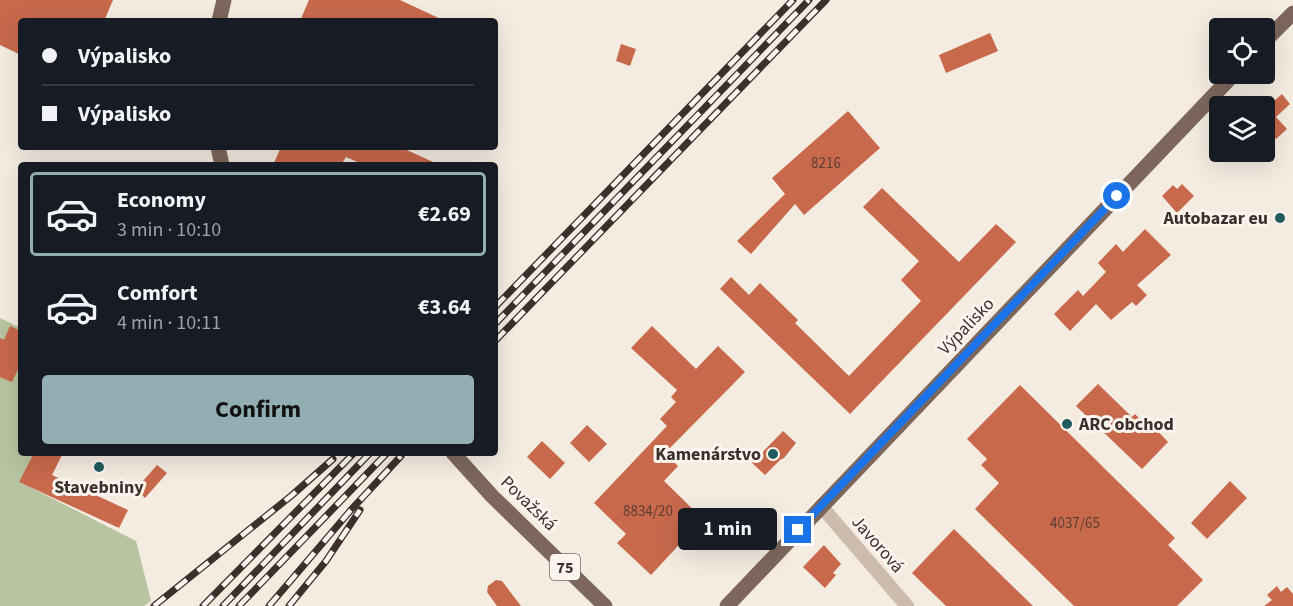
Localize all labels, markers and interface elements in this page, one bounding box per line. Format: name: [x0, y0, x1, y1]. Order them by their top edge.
map controls: [1209, 18, 1275, 162]
button: locate: [1209, 18, 1275, 84]
text: Výpalisko: [78, 40, 171, 72]
button: layers: [1209, 96, 1275, 162]
text: Výpalisko: [78, 98, 171, 130]
house number: 8216: [811, 153, 841, 174]
route start: [1103, 182, 1130, 209]
text: Economy: [117, 184, 206, 216]
icon: car: [45, 187, 99, 241]
text: €2.69: [418, 198, 471, 230]
place label: Autobazar eu: [1163, 206, 1268, 231]
marker: Autobazar eu: [1273, 211, 1287, 225]
text: 3 min · 10:10: [117, 216, 221, 244]
text: Comfort: [117, 277, 198, 309]
icon: car: [45, 280, 99, 334]
text: €3.64: [418, 291, 471, 323]
street label: Výpalisko: [933, 292, 1000, 361]
text: 4 min · 10:11: [117, 309, 221, 337]
button: Confirm: [42, 375, 474, 444]
place label: ARC obchod: [1078, 412, 1174, 437]
marker: ARC obchod: [1060, 417, 1074, 431]
place label: Kamenárstvo: [655, 442, 761, 467]
marker: Kamenárstvo: [766, 447, 780, 461]
marker: Stavebniny: [92, 460, 106, 474]
street label: Považská: [495, 470, 562, 537]
place label: Stavebniny: [54, 475, 144, 500]
house number: 8834/20: [623, 501, 673, 522]
callout: 1 min: [678, 509, 777, 551]
street label: Javorová: [846, 510, 910, 578]
house number: 4037/65: [1050, 513, 1100, 534]
text: 1 min: [703, 515, 752, 543]
route end: [784, 516, 811, 543]
road number: 75: [550, 554, 580, 580]

